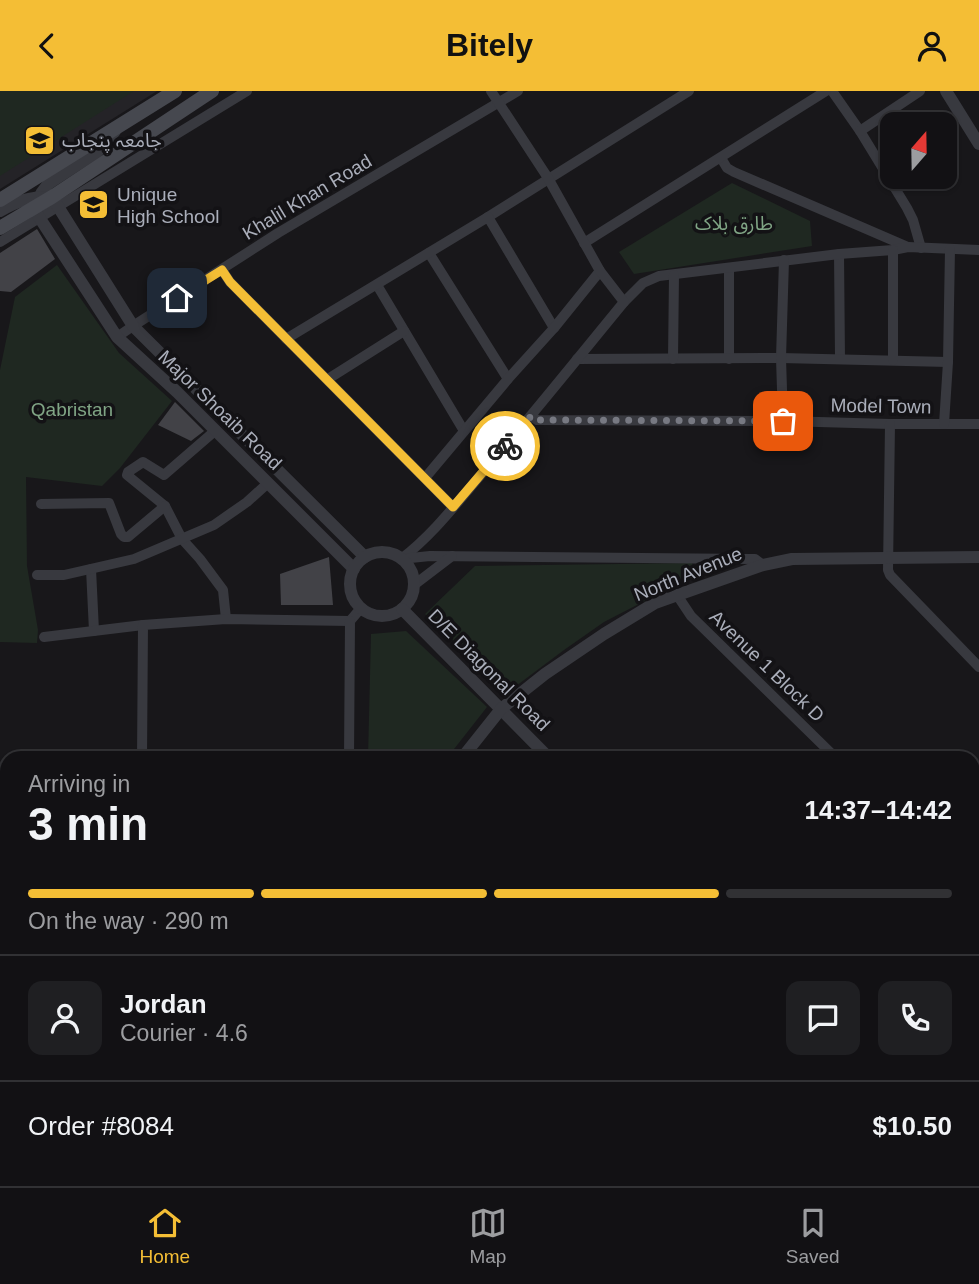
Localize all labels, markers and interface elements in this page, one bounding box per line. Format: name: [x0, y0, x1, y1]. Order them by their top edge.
icon: back: [28, 27, 66, 65]
text: Bitely: [446, 27, 533, 63]
icon: person: [913, 27, 951, 65]
north arrow: [880, 112, 957, 189]
map controls: [880, 112, 957, 189]
school or university icon: جامعہ پنجاب: [22, 123, 56, 157]
place label: جامعہ پنجاب: [62, 130, 162, 153]
street label: Khalil Khan Road: [239, 150, 375, 244]
place label: Unique High School: [117, 184, 219, 227]
school or university icon: Unique High School: [77, 188, 111, 222]
park label: طارق بلاک: [695, 213, 773, 235]
pin: [147, 268, 207, 328]
icon: home: [158, 279, 196, 317]
street label: Major Shoaib Road: [154, 346, 286, 474]
pin: [753, 391, 813, 451]
street label: Model Town: [830, 395, 932, 417]
park label: Qabristan: [31, 399, 113, 420]
icon: bag: [764, 402, 802, 440]
courier: [470, 411, 540, 481]
icon: bike: [486, 427, 524, 465]
street label: North Avenue: [631, 543, 745, 605]
street label: D/E Diagonal Road: [424, 605, 554, 735]
street label: Avenue 1 Block D: [706, 606, 828, 726]
text: Arriving in: [28, 771, 130, 797]
text: 14:37–14:42: [805, 795, 952, 825]
text: 3 min: [28, 798, 148, 850]
text: On the way · 290 m: [28, 908, 229, 934]
button: person: [28, 981, 102, 1055]
button: chat: [786, 981, 860, 1055]
button: phone: [878, 981, 952, 1055]
text: Jordan: [120, 989, 207, 1019]
text: Courier · 4.6: [120, 1020, 248, 1046]
text: Order #8084: [28, 1111, 174, 1141]
text: $10.50: [872, 1111, 952, 1141]
tab: Home: [139, 1204, 190, 1268]
tab: Map: [469, 1204, 507, 1268]
tab: Saved: [786, 1204, 840, 1268]

